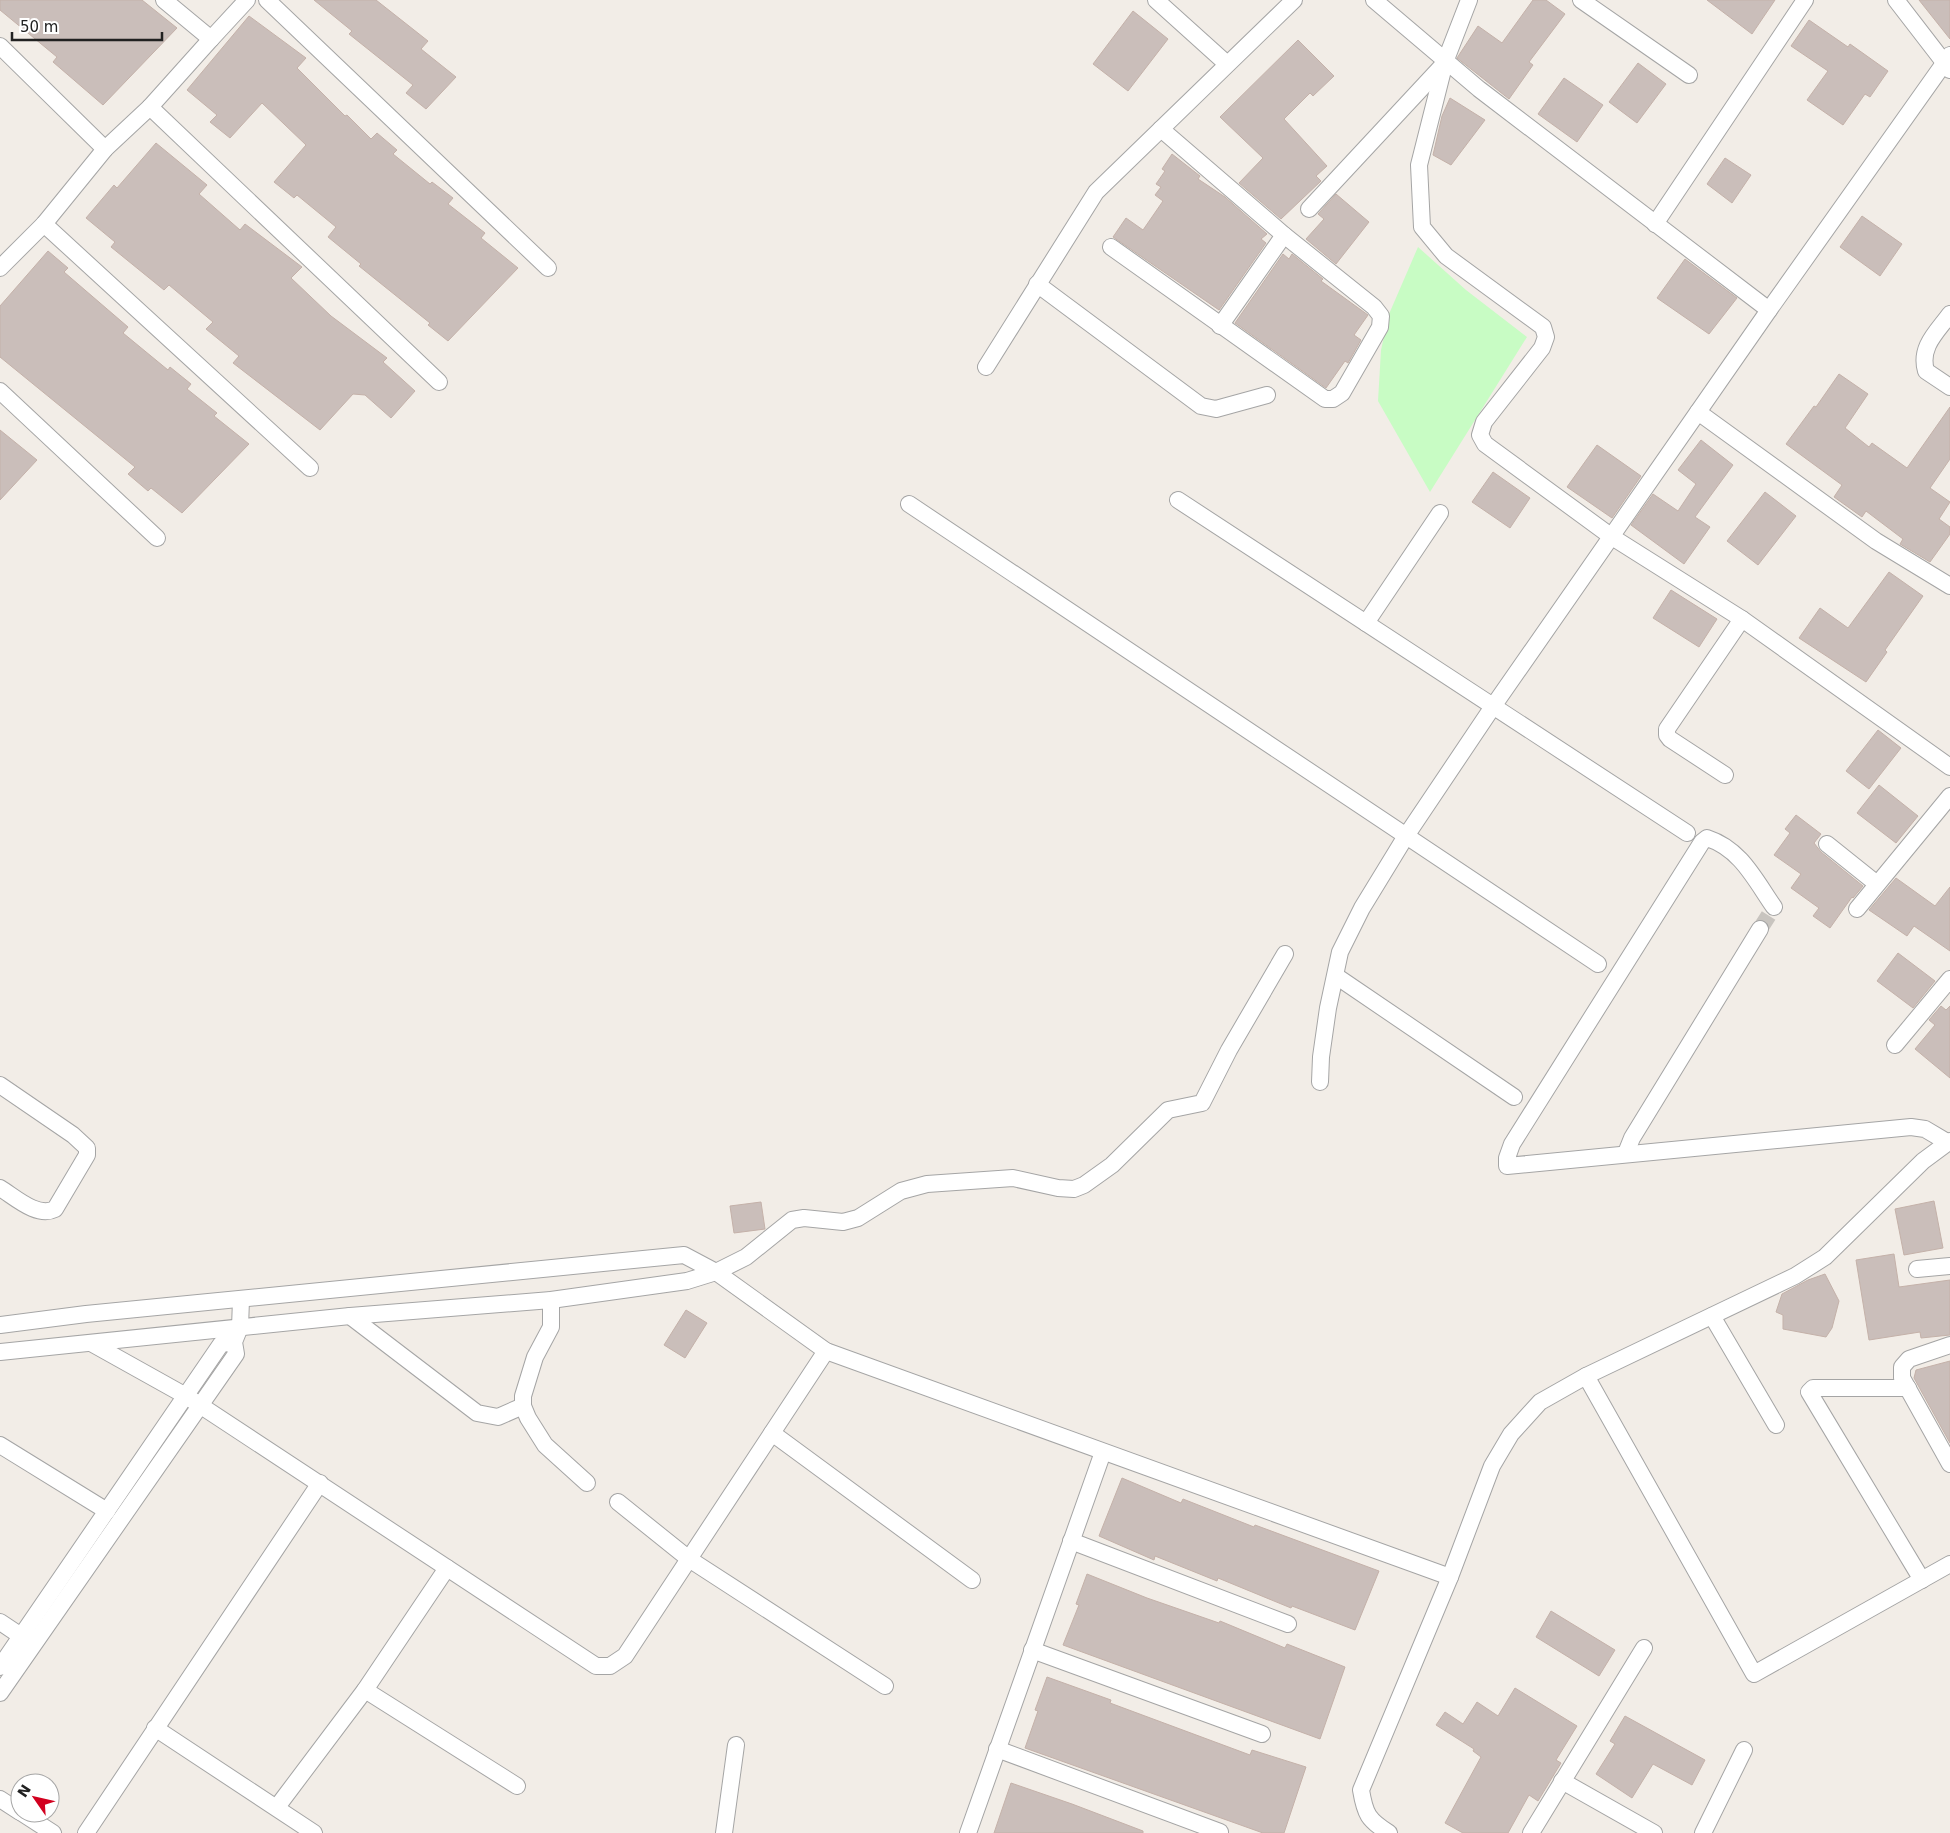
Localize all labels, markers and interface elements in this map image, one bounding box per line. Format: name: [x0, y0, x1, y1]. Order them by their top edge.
scale bar: [12, 10, 162, 42]
text: 50 m: [20, 18, 58, 36]
north arrow: [10, 1773, 60, 1823]
text: N: [14, 1781, 34, 1800]

